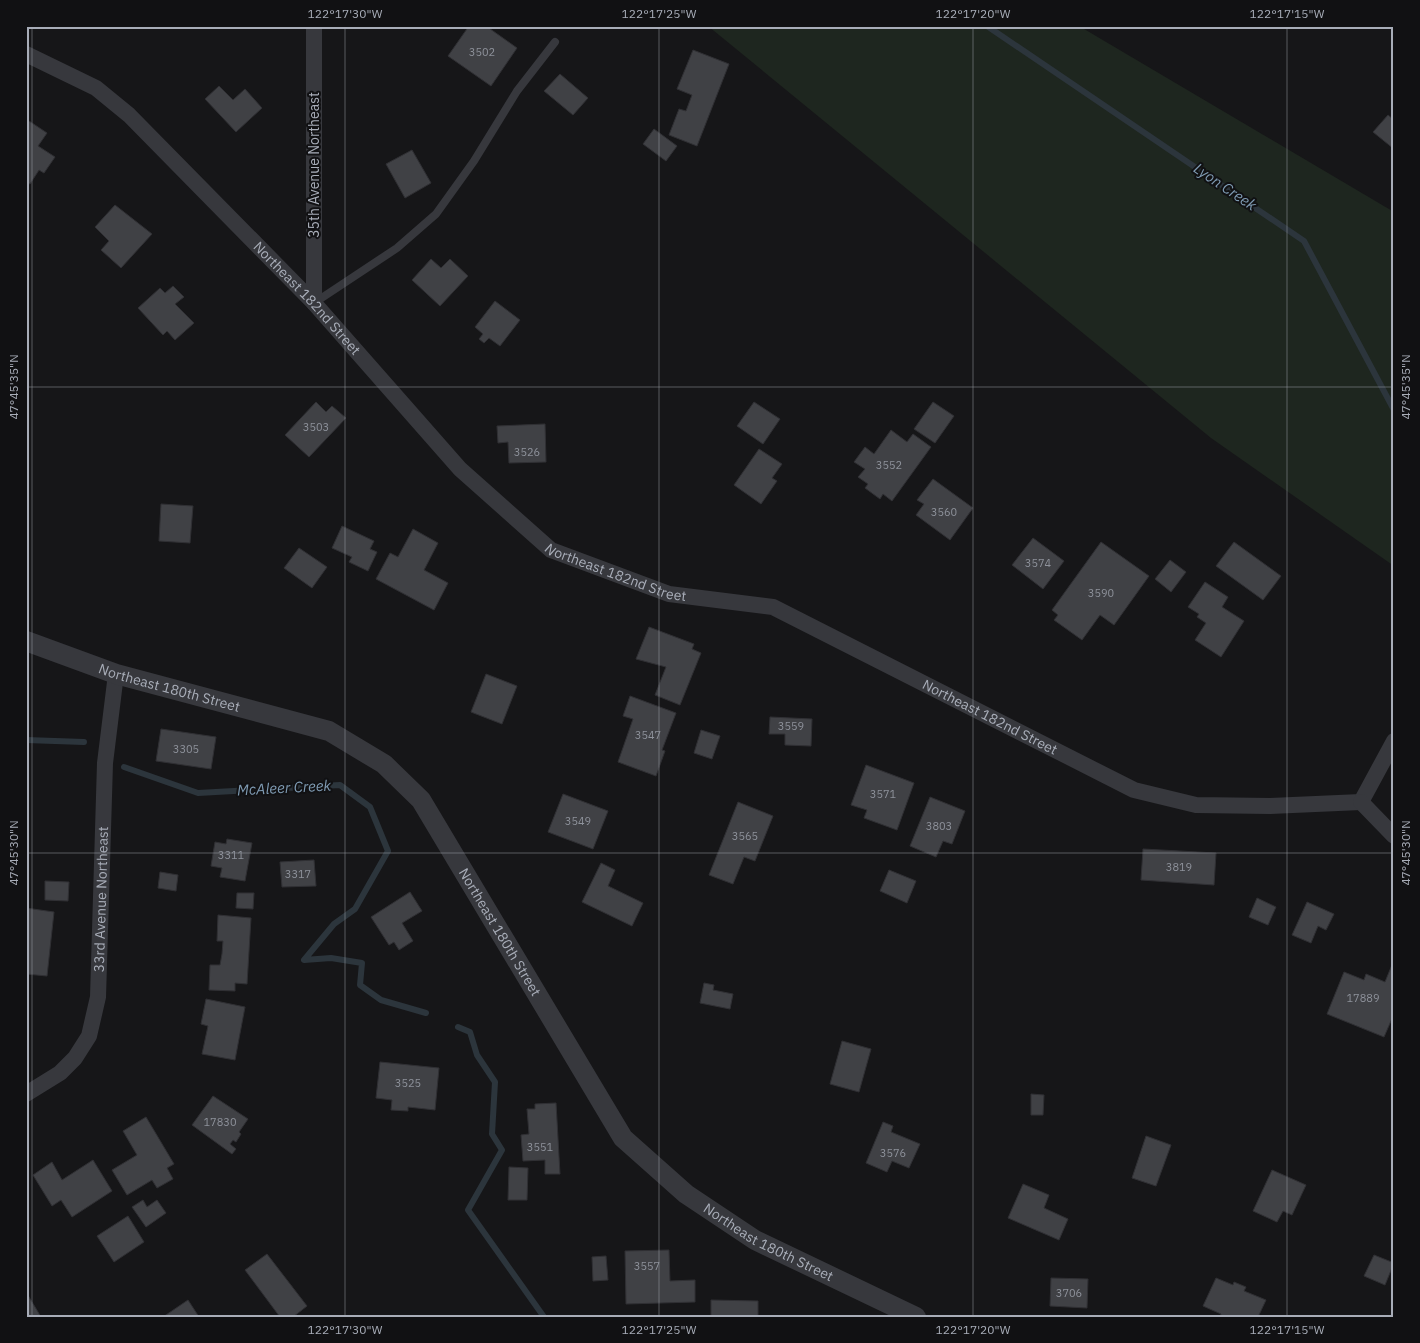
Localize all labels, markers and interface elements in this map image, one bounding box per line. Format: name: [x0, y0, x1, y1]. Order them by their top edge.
text: 122°17'30"W: [308, 6, 383, 21]
text: 122°17'25"W: [622, 6, 697, 21]
text: 122°17'20"W: [936, 6, 1011, 21]
text: 122°17'15"W: [1250, 6, 1325, 21]
house number: 3502: [469, 45, 495, 59]
street label: 35th Avenue Northeast: [305, 92, 323, 238]
water label: Lyon Creek: [1190, 159, 1260, 215]
street label: Northeast 182nd Street: [250, 238, 365, 359]
text: 47°45'35"N: [6, 354, 21, 420]
text: 47°45'35"N: [1398, 354, 1413, 420]
house number: 3503: [303, 420, 329, 434]
house number: 3526: [514, 445, 540, 459]
house number: 3552: [876, 458, 902, 472]
house number: 3560: [931, 505, 957, 519]
street label: Northeast 182nd Street: [541, 540, 688, 605]
house number: 3574: [1025, 556, 1052, 570]
house number: 3590: [1088, 586, 1114, 600]
street label: Northeast 180th Street: [96, 659, 242, 716]
street label: Northeast 182nd Street: [919, 675, 1060, 759]
house number: 3559: [778, 719, 804, 733]
house number: 3547: [635, 728, 661, 742]
house number: 3305: [173, 742, 199, 756]
water label: McAleer Creek: [236, 776, 332, 799]
house number: 3571: [870, 787, 897, 801]
house number: 3549: [565, 814, 591, 828]
house number: 3803: [926, 819, 952, 833]
text: 47°45'30"N: [6, 820, 21, 886]
text: 47°45'30"N: [1398, 820, 1413, 886]
street label: 33rd Avenue Northeast: [90, 826, 112, 973]
house number: 3565: [732, 829, 758, 843]
house number: 3311: [218, 848, 245, 862]
house number: 3819: [1166, 860, 1192, 874]
street label: Northeast 180th Street: [455, 865, 545, 999]
house number: 3317: [285, 867, 311, 881]
house number: 17889: [1347, 991, 1380, 1005]
house number: 3525: [395, 1076, 421, 1090]
house number: 17830: [204, 1115, 237, 1129]
house number: 3551: [527, 1140, 554, 1154]
house number: 3576: [880, 1146, 906, 1160]
street label: Northeast 180th Street: [700, 1199, 836, 1285]
house number: 3557: [634, 1259, 660, 1273]
house number: 3706: [1056, 1286, 1082, 1300]
text: 122°17'30"W: [308, 1322, 383, 1337]
text: 122°17'25"W: [622, 1322, 697, 1337]
text: 122°17'20"W: [936, 1322, 1011, 1337]
text: 122°17'15"W: [1250, 1322, 1325, 1337]

